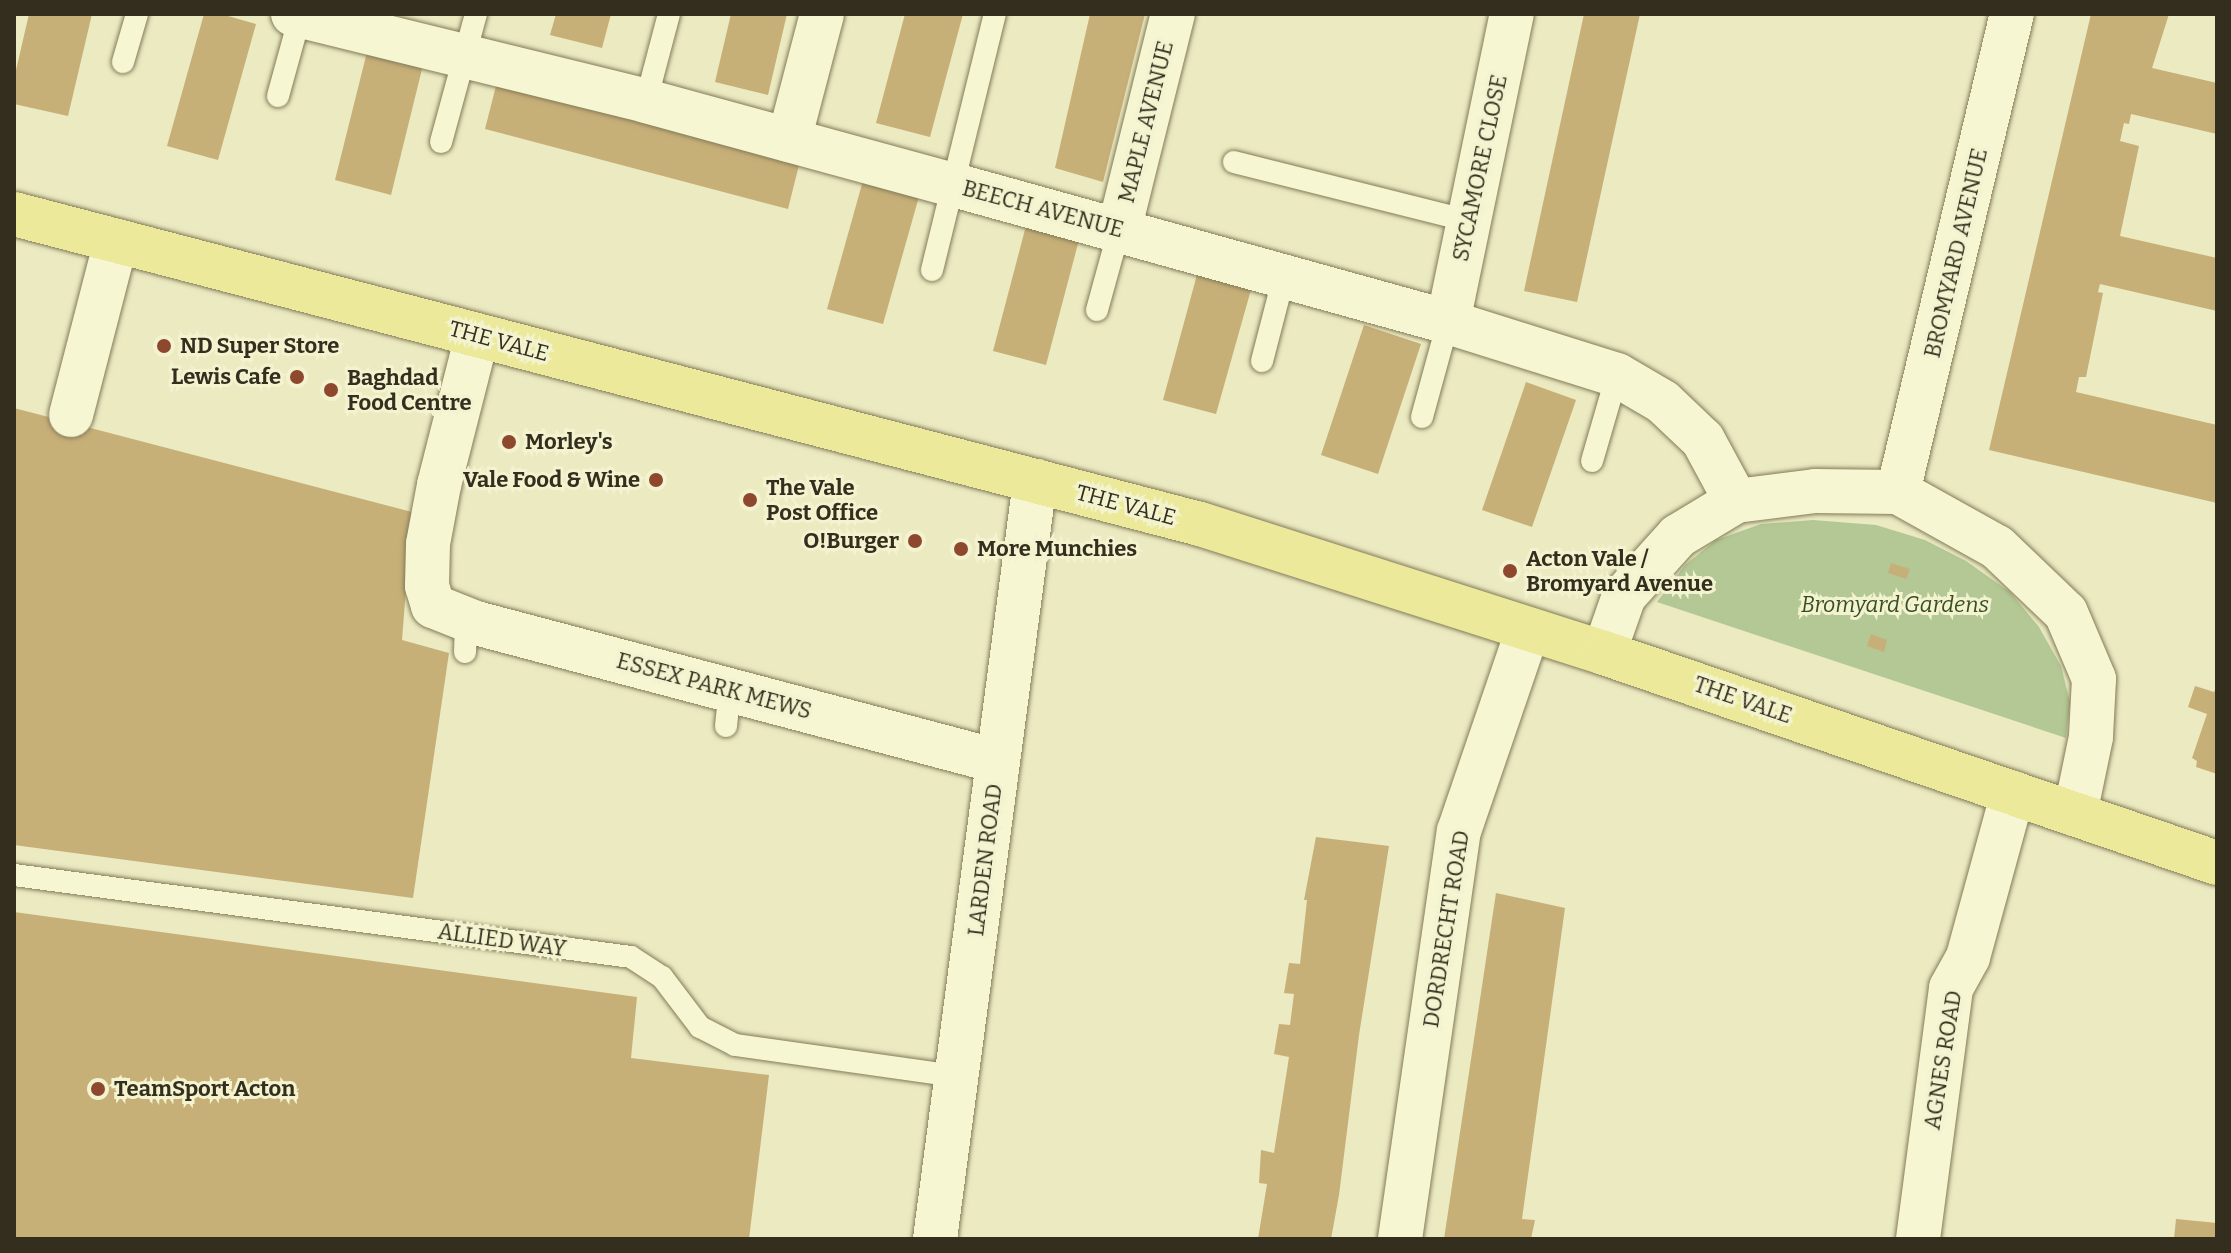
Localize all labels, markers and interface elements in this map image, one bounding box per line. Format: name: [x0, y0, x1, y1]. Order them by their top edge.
street label: MAPLE AVENUE: [1113, 38, 1179, 206]
street label: SYCAMORE CLOSE: [1447, 72, 1513, 264]
street label: BROMYARD AVENUE: [1919, 146, 1993, 360]
street label: BEECH AVENUE: [960, 175, 1126, 243]
street label: THE VALE: [446, 315, 552, 367]
place label: ND Super Store: [180, 333, 339, 359]
marker: ND Super Store: [155, 337, 173, 355]
place label: Lewis Cafe: [171, 364, 281, 390]
place label: Baghdad Food Centre: [347, 364, 471, 416]
marker: Lewis Cafe: [288, 368, 306, 386]
marker: Baghdad Food Centre: [322, 381, 340, 399]
place label: Morley's: [525, 429, 613, 455]
marker: Morley's: [500, 433, 518, 451]
place label: Vale Food & Wine: [463, 467, 640, 493]
marker: Vale Food & Wine: [647, 471, 665, 489]
place label: The Vale Post Office: [766, 474, 878, 526]
street label: THE VALE: [1073, 479, 1179, 531]
marker: The Vale Post Office: [741, 491, 759, 509]
place label: O!Burger: [803, 528, 899, 554]
marker: O!Burger: [906, 532, 924, 550]
place label: More Munchies: [977, 536, 1137, 562]
marker: More Munchies: [952, 540, 970, 558]
place label: Acton Vale / Bromyard Avenue: [1526, 545, 1713, 596]
marker: Acton Vale / Bromyard Avenue: [1501, 562, 1519, 580]
park label: Bromyard Gardens: [1801, 592, 1989, 618]
street label: ESSEX PARK MEWS: [614, 647, 814, 725]
street label: THE VALE: [1690, 671, 1796, 729]
street label: LARDEN ROAD: [963, 782, 1007, 938]
street label: DORDRECHT ROAD: [1417, 829, 1475, 1029]
street label: ALLIED WAY: [436, 918, 568, 962]
street label: AGNES ROAD: [1919, 989, 1967, 1131]
place label: TeamSport Acton: [114, 1076, 295, 1102]
marker: TeamSport Acton: [89, 1080, 107, 1098]

